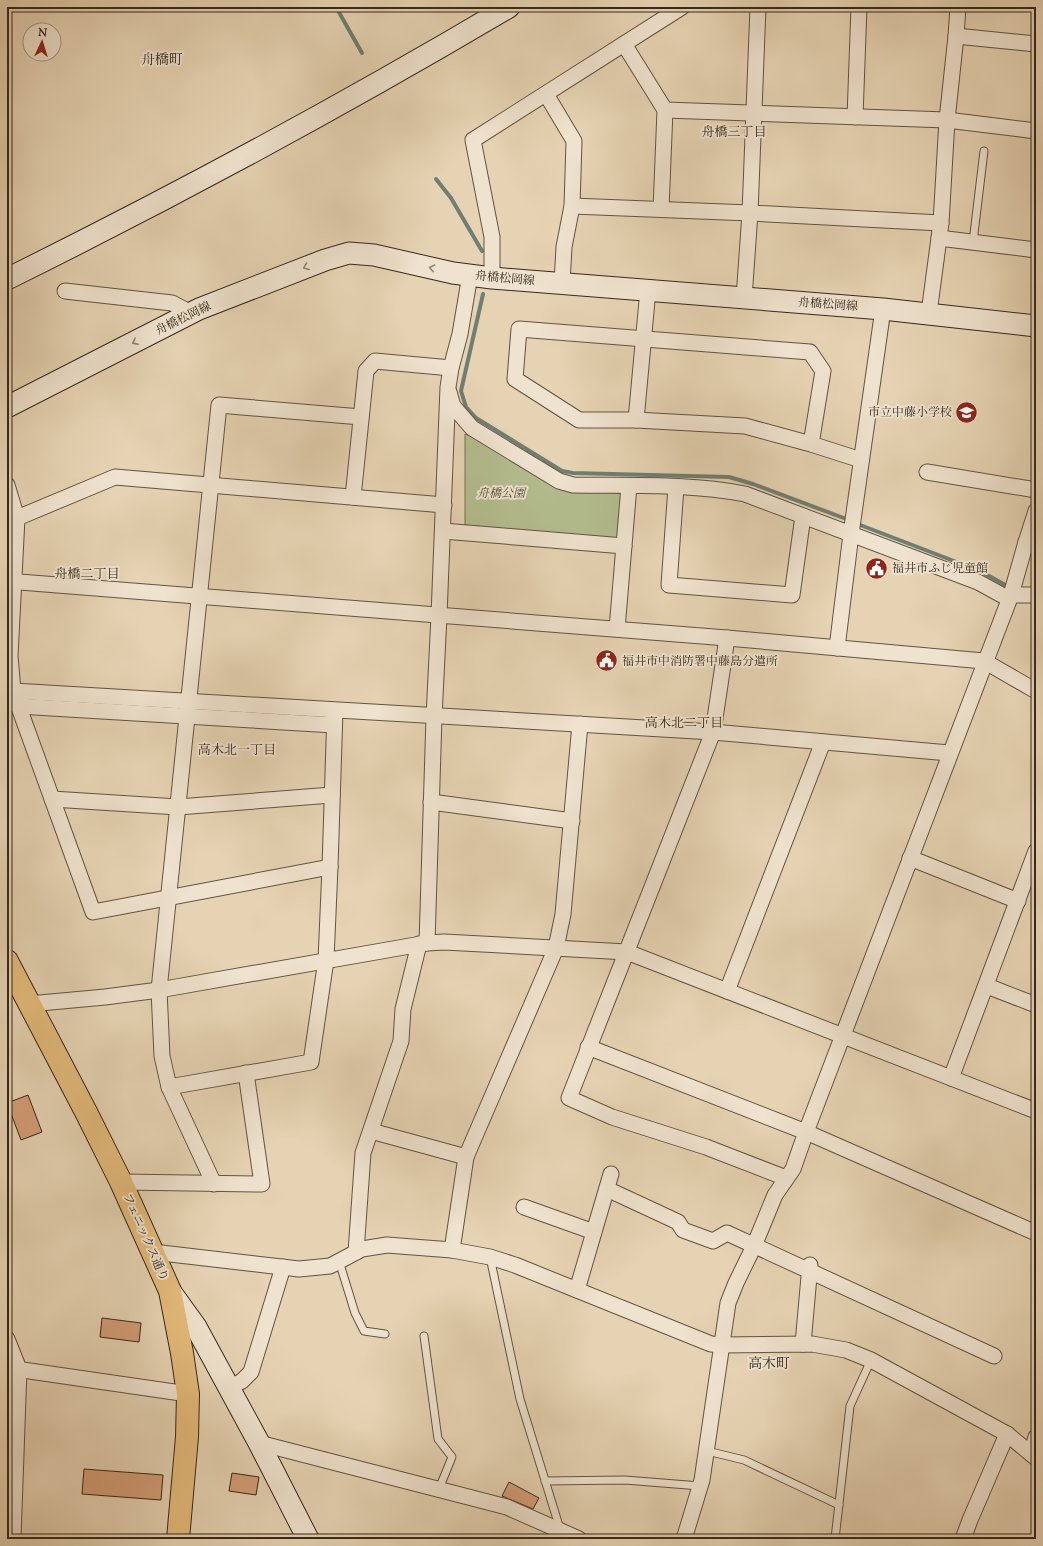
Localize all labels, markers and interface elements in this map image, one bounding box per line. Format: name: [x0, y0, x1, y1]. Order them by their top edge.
north arrow: [22, 22, 62, 62]
text: N: [37, 25, 48, 41]
district label: 舟橋町: [141, 51, 183, 71]
district label: 舟橋三丁目: [701, 124, 767, 142]
one-way arrow: [302, 263, 309, 271]
one-way arrow: [429, 265, 435, 273]
street label: 舟橋松岡線: [474, 267, 536, 291]
street label: 舟橋松岡線: [797, 294, 858, 316]
street label: 舟橋松岡線: [153, 298, 214, 340]
one-way arrow: [132, 337, 140, 344]
school or university icon: 市立中藤小学校: [954, 399, 980, 425]
place label: 市立中藤小学校: [868, 404, 952, 422]
park label: 舟橋公園: [477, 485, 527, 503]
public building icon: 福井市ふじ児童館: [863, 555, 889, 581]
place label: 福井市ふじ児童館: [892, 560, 988, 578]
district label: 舟橋二丁目: [54, 566, 120, 584]
public building icon: 福井市中消防署中藤島分遣所: [594, 648, 620, 674]
place label: 福井市中消防署中藤島分遣所: [622, 653, 778, 671]
district label: 高木北二丁目: [645, 715, 723, 733]
district label: 高木北一丁目: [198, 742, 276, 760]
street label: フェニックス通り: [118, 1190, 173, 1284]
district label: 高木町: [748, 1355, 790, 1375]

